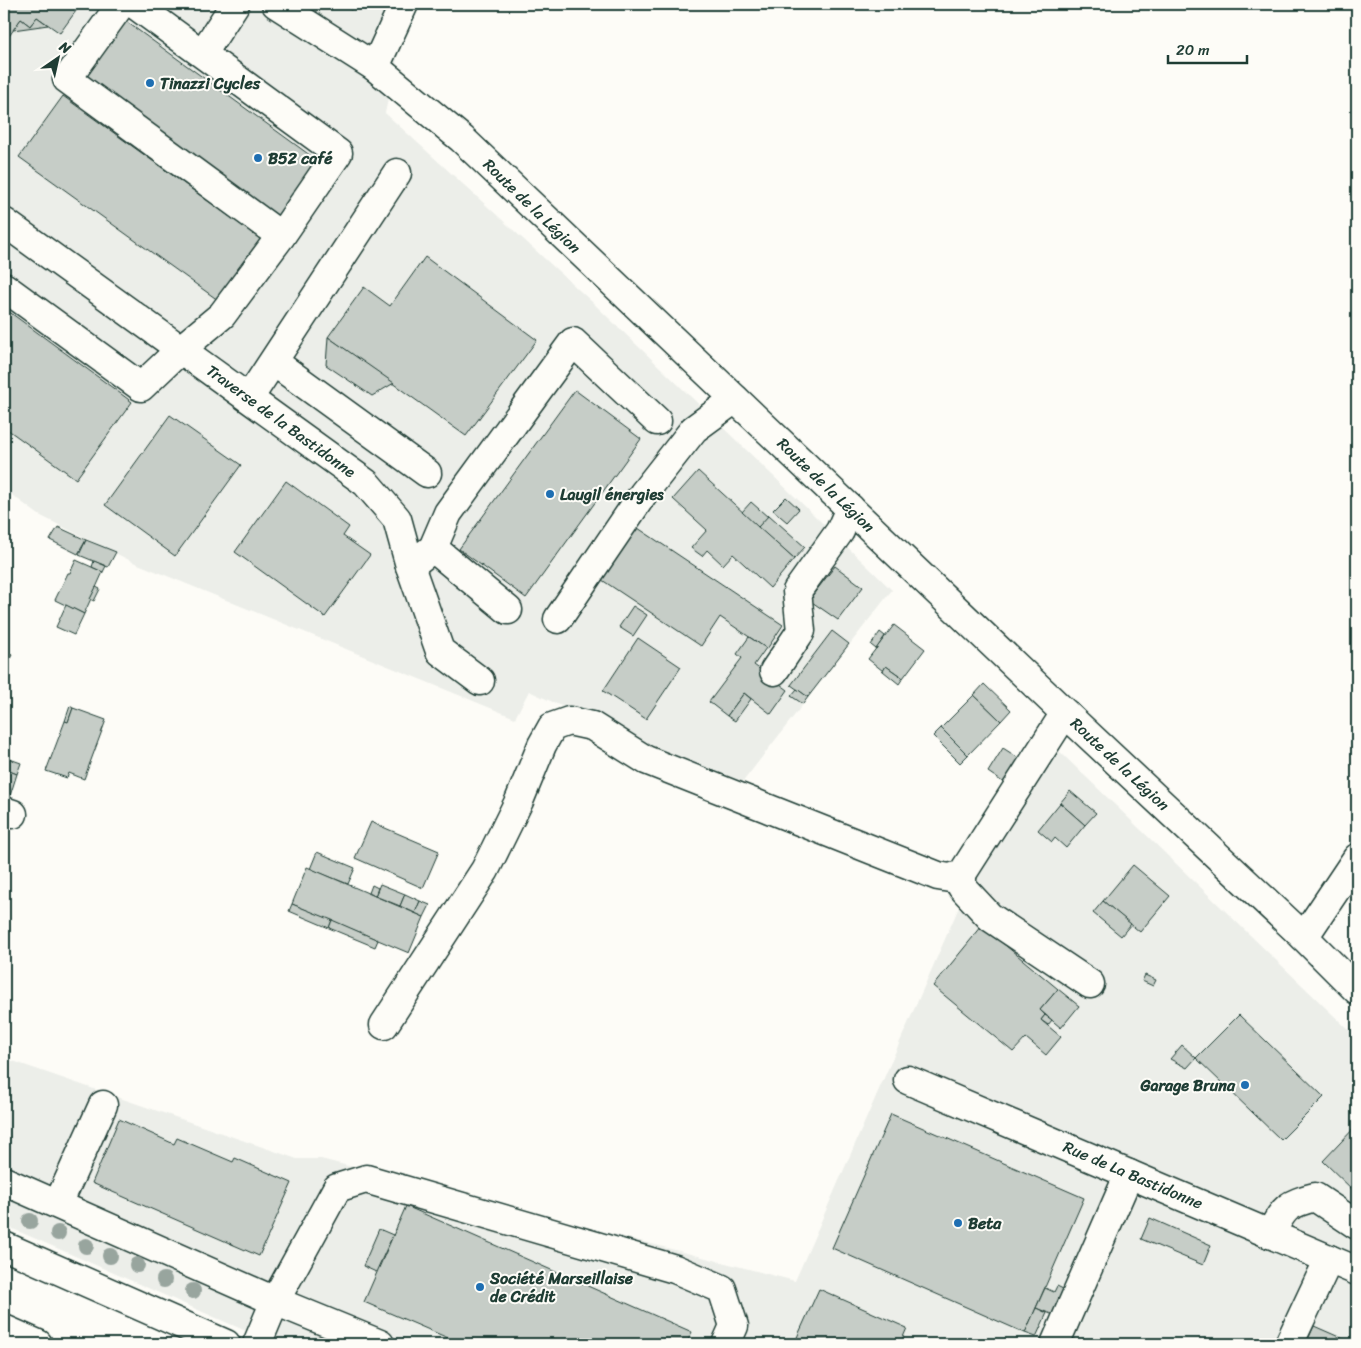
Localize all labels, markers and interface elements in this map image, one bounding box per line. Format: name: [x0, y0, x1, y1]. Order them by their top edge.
north arrow: [32, 32, 82, 82]
scale bar: [1168, 32, 1247, 64]
text: N: [53, 34, 76, 61]
text: 20 m: [1176, 37, 1210, 63]
place label: Tinazzi Cycles: [160, 69, 261, 98]
marker: Tinazzi Cycles: [144, 77, 156, 89]
place label: B52 café: [268, 144, 333, 173]
street label: Route de la Légion: [476, 151, 588, 261]
marker: B52 café: [252, 152, 264, 164]
street label: Traverse de la Bastidonne: [200, 357, 362, 486]
street label: Route de la Légion: [770, 430, 882, 540]
place label: Laugil énergies: [560, 480, 664, 509]
marker: Laugil énergies: [544, 488, 556, 500]
street label: Route de la Légion: [1063, 710, 1177, 818]
place label: Garage Bruna: [1140, 1071, 1236, 1100]
marker: Garage Bruna: [1239, 1079, 1251, 1091]
street label: Rue de La Bastidonne: [1058, 1132, 1208, 1218]
place label: Beta: [968, 1209, 1002, 1238]
marker: Beta: [952, 1217, 964, 1229]
place label: Société Marseillaise de Crédit: [489, 1264, 634, 1311]
marker: Société Marseillaise de Crédit: [474, 1281, 486, 1293]

